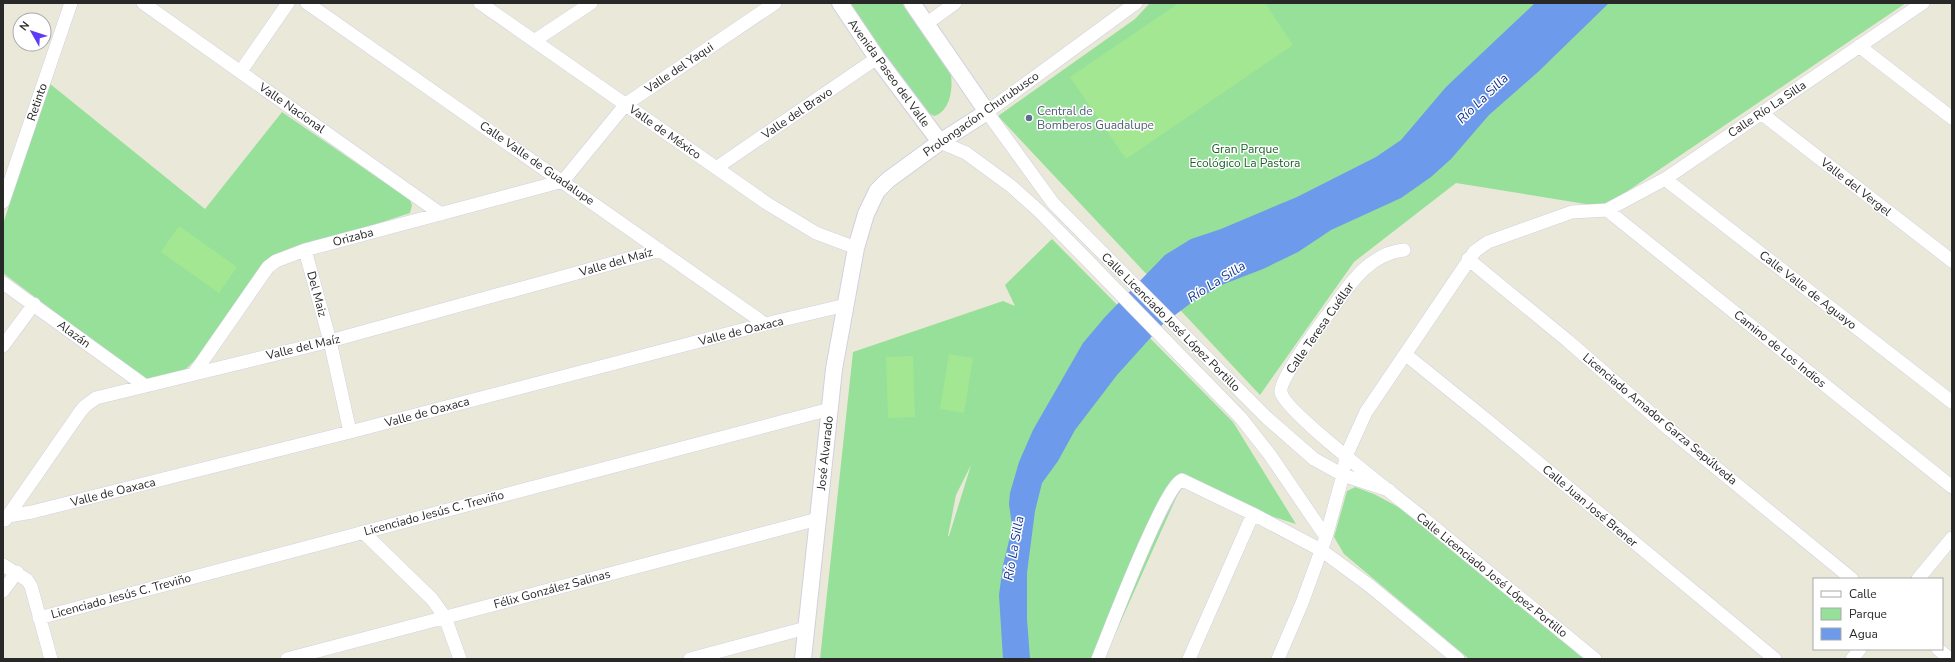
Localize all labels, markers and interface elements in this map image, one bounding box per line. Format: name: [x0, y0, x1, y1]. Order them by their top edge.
north arrow: [12, 12, 52, 52]
street label: Avenida Paseo del Valle: [844, 16, 934, 130]
text: N: [16, 18, 33, 34]
street label: Valle del Yaqui: [641, 39, 716, 97]
street label: Prolongacíon Churubusco: [920, 68, 1042, 160]
water label: Río La Silla: [1453, 70, 1512, 128]
street label: Calle Río La Silla: [1725, 77, 1809, 141]
street label: Valle Nacional: [255, 79, 329, 137]
street label: Retinto: [23, 81, 51, 123]
street label: Valle del Bravo: [758, 83, 836, 143]
street label: Valle de México: [625, 101, 705, 163]
place label: Central de Bomberos Guadalupe: [1037, 103, 1154, 133]
marker: Central de Bomberos Guadalupe: [1024, 113, 1034, 123]
street label: Calle Valle de Guadalupe: [477, 117, 597, 209]
park label: Gran Parque Ecológico La Pastora: [1190, 141, 1300, 171]
street label: Valle del Vergel: [1817, 154, 1895, 220]
street label: Orizaba: [331, 224, 375, 250]
street label: Valle del Maíz: [577, 244, 655, 280]
street label: Calle Valle de Aguayo: [1756, 247, 1860, 333]
street label: Calle Licenciado José López Portillo: [1098, 249, 1244, 395]
water label: Río La Silla: [1184, 257, 1249, 307]
street label: Del Maiz: [303, 269, 331, 319]
street label: Calle Teresa Cuéllar: [1282, 279, 1358, 377]
street label: Camino de Los Indios: [1730, 307, 1830, 391]
street label: Valle de Oaxaca: [696, 313, 785, 350]
street label: Alazán: [54, 317, 94, 351]
street label: Valle del Maíz: [263, 331, 342, 364]
street label: Licenciado Amador Garza Sepúlveda: [1579, 350, 1741, 488]
street label: Valle de Oaxaca: [382, 393, 471, 431]
street label: José Alvarado: [813, 415, 837, 492]
street label: Calle Juan José Brener: [1539, 461, 1642, 551]
street label: Valle de Oaxaca: [68, 474, 157, 511]
street label: Licenciado Jesús C. Treviño: [362, 487, 506, 539]
street label: Calle Licenciado José López Portillo: [1413, 509, 1571, 641]
water label: Río La Silla: [999, 514, 1029, 582]
street label: Félix González Salinas: [492, 566, 612, 612]
street label: Licenciado Jesús C. Treviño: [49, 570, 193, 622]
legend: [1813, 578, 1943, 650]
text: Calle: [1849, 586, 1877, 602]
text: Parque: [1849, 606, 1887, 622]
text: Agua: [1849, 626, 1878, 642]

